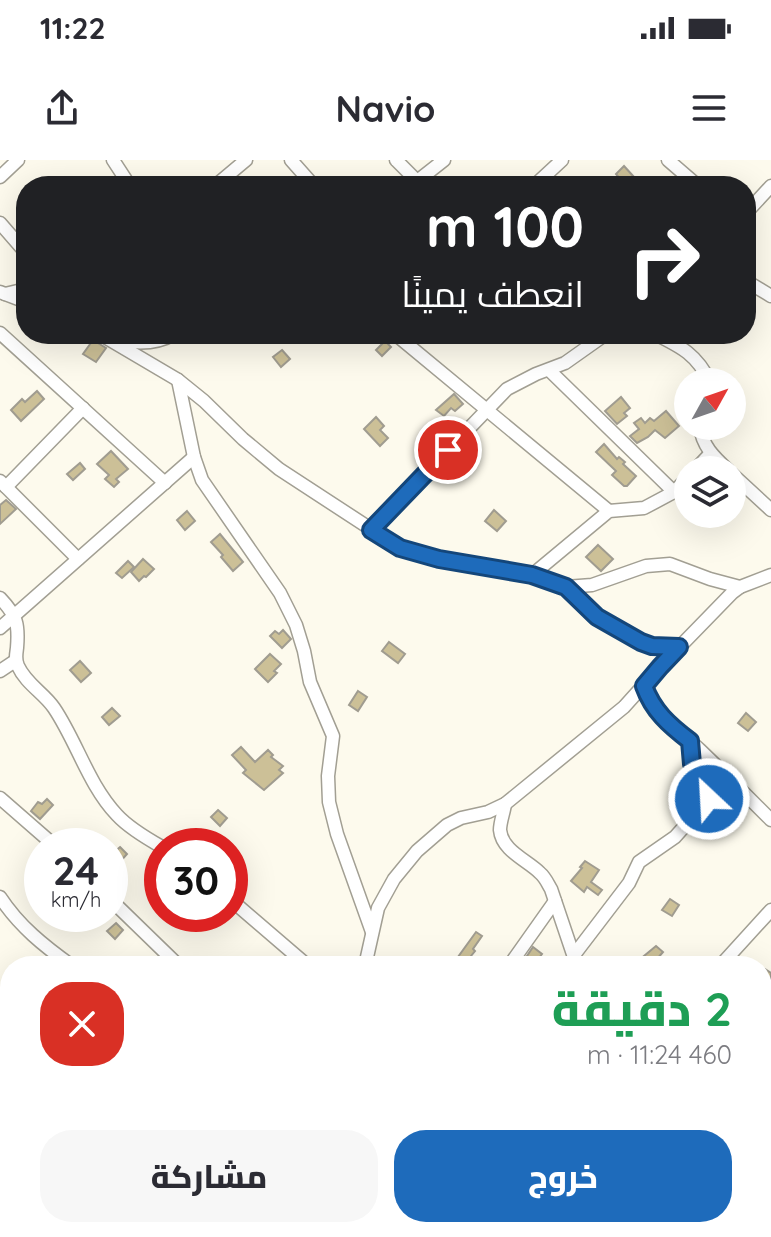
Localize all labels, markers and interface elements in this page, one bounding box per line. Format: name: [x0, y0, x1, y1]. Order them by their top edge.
text: 11:22: [40, 9, 106, 47]
icon: share: [40, 86, 84, 130]
text: Navio: [336, 86, 435, 131]
icon: menu: [687, 86, 731, 130]
text: 100 m: [426, 191, 584, 261]
icon: right: [612, 208, 716, 312]
text: انعطف يمينًا: [401, 271, 584, 316]
north arrow: [674, 368, 746, 440]
map controls: [674, 368, 746, 528]
pin: [414, 416, 482, 484]
icon: arrive: [426, 428, 470, 472]
button: layers: [674, 456, 746, 528]
position arrow: [667, 757, 751, 841]
speed limit sign: 30: [144, 828, 248, 932]
text: 24: [53, 845, 99, 895]
text: km/h: [51, 887, 101, 912]
text: 2 دقيقة: [552, 978, 732, 1038]
button: close: [40, 982, 124, 1066]
text: 460 m · 11:24: [587, 1038, 732, 1071]
button: مشاركة: [40, 1130, 378, 1222]
button: خروج: [394, 1130, 732, 1222]

